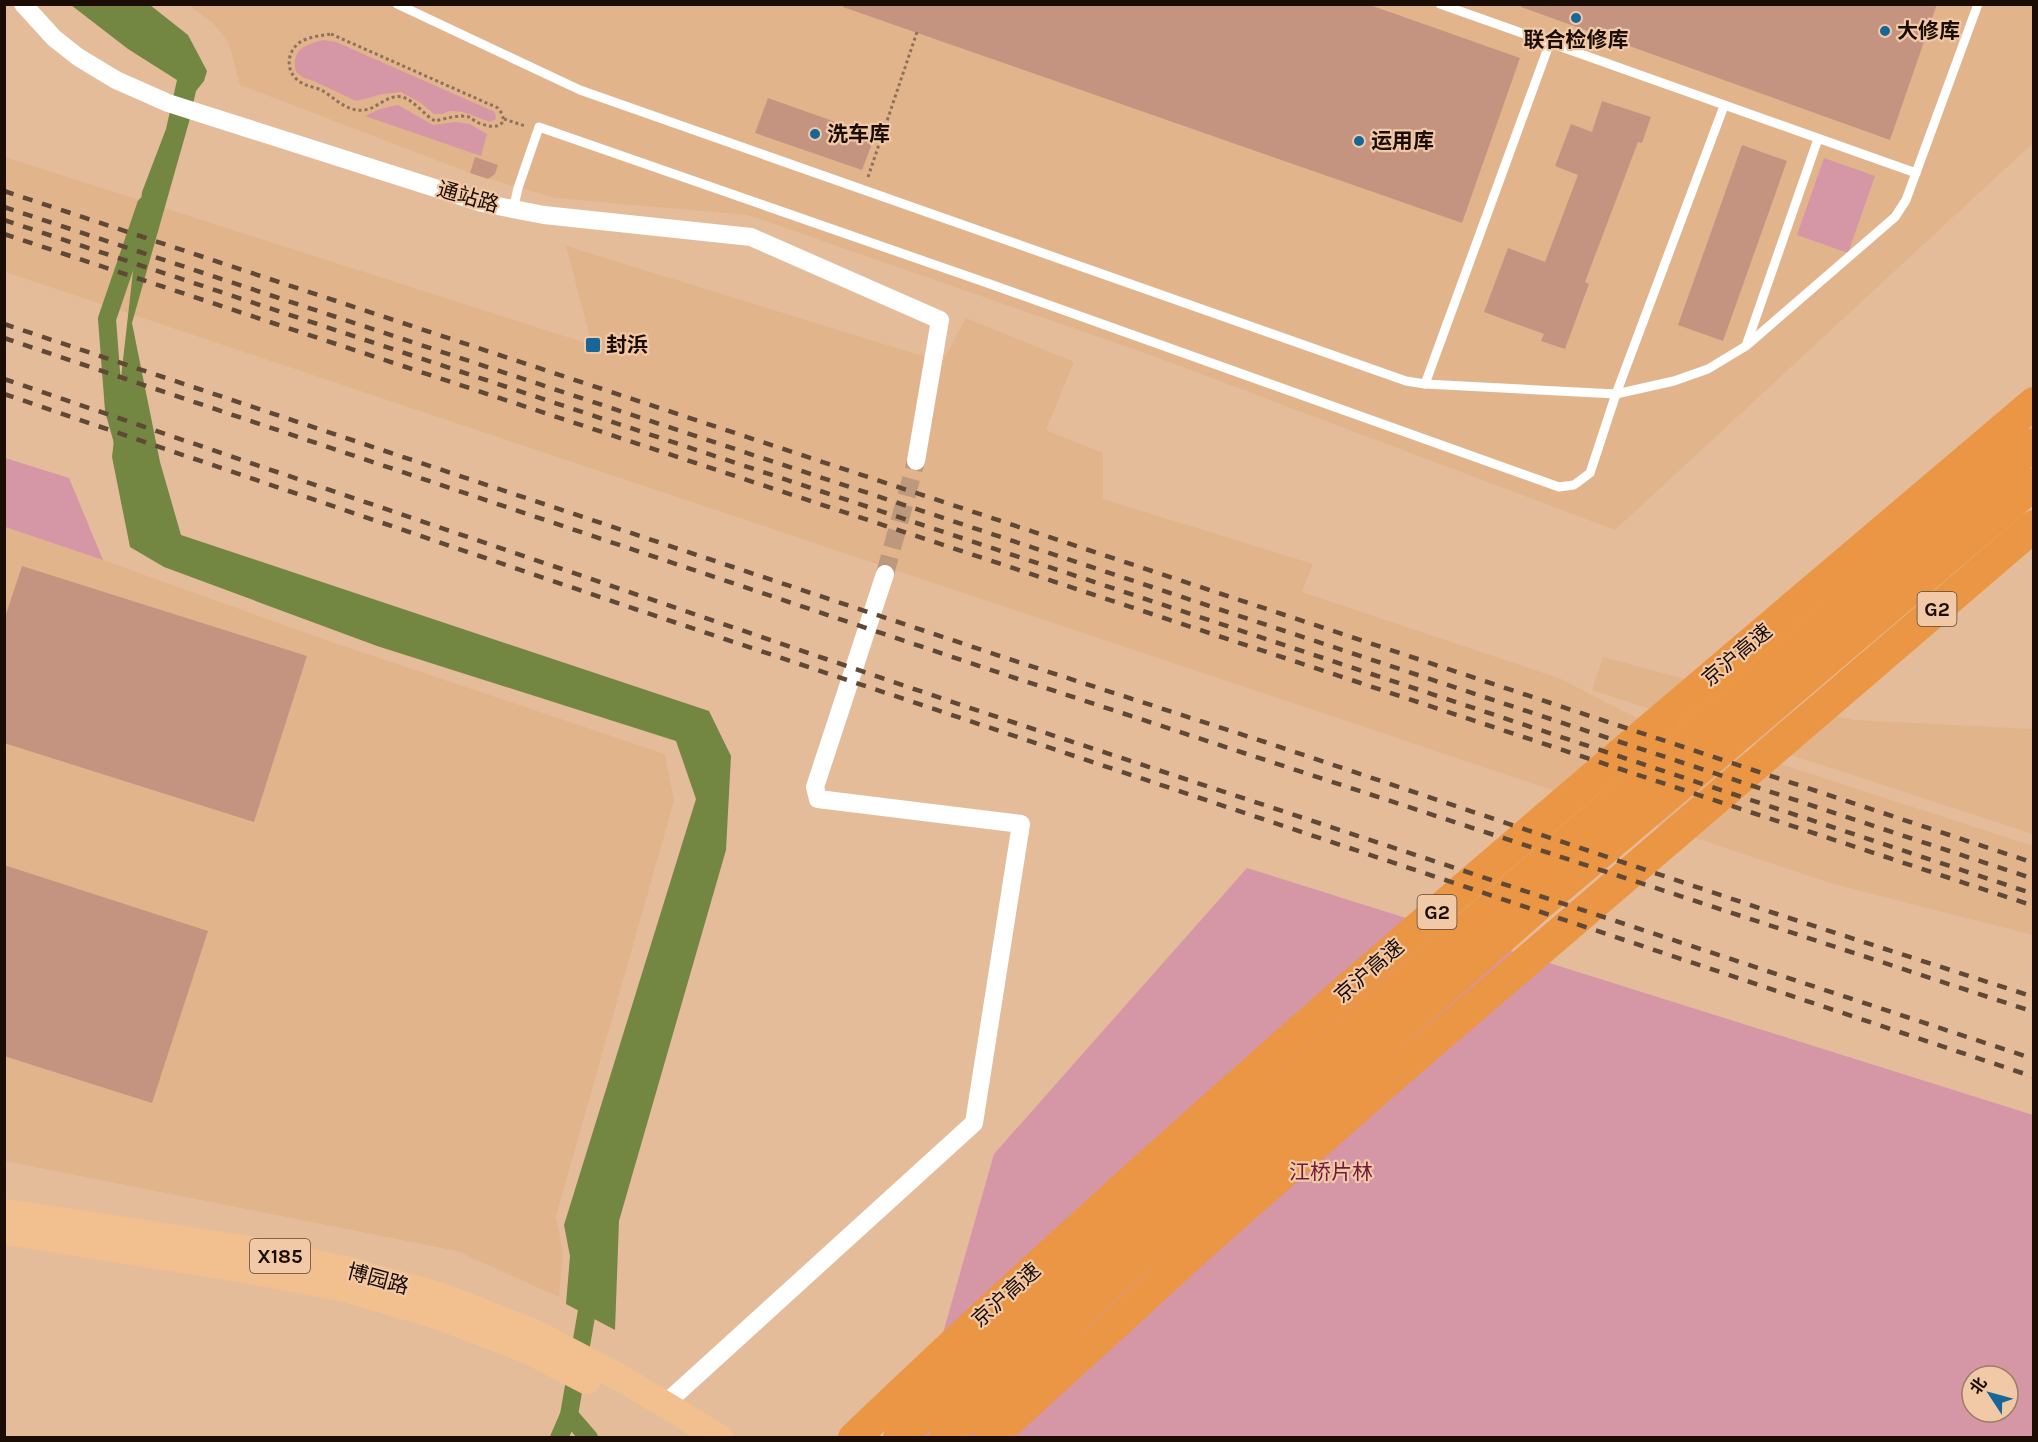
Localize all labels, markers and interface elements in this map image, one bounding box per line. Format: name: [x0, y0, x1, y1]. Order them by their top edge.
marker: 联合检修库: [1569, 11, 1583, 25]
place label: 大修库: [1897, 19, 1960, 43]
marker: 大修库: [1878, 24, 1892, 38]
place label: 联合检修库: [1524, 28, 1629, 52]
place label: 洗车库: [827, 122, 890, 146]
marker: 洗车库: [808, 127, 822, 141]
place label: 运用库: [1371, 129, 1434, 153]
marker: 运用库: [1352, 134, 1366, 148]
street label: 通站路: [434, 177, 502, 217]
place label: 封浜: [606, 333, 648, 357]
marker: 封浜: [584, 336, 602, 354]
road number: G2: [1918, 592, 1956, 626]
street label: 京沪高速: [1697, 619, 1777, 691]
road number: G2: [1418, 895, 1456, 929]
street label: 京沪高速: [1329, 934, 1409, 1008]
park label: 江桥片林: [1289, 1160, 1373, 1184]
road number: X185: [250, 1239, 310, 1273]
street label: 京沪高速: [967, 1258, 1045, 1332]
street label: 博园路: [344, 1259, 412, 1299]
north arrow: [1960, 1364, 2020, 1424]
text: 北: [1966, 1373, 1991, 1398]

